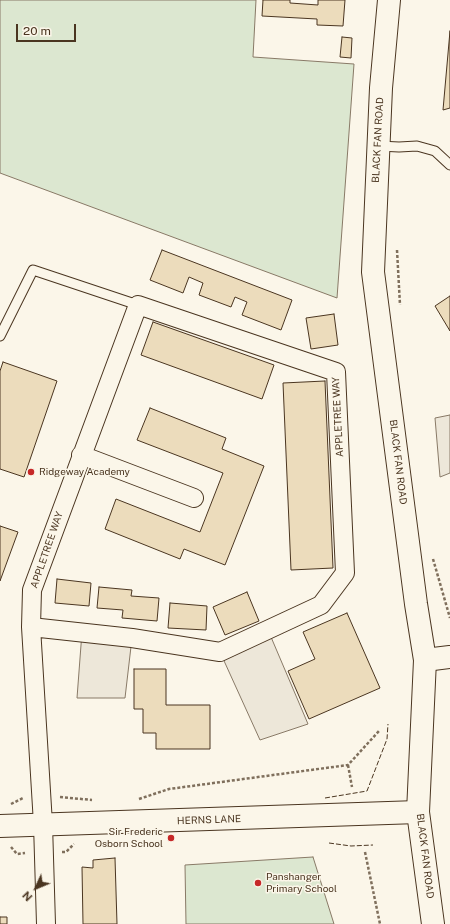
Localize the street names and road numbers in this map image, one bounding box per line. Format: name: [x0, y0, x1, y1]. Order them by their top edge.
street label: BLACK FAN ROAD: [370, 97, 386, 183]
street label: APPLETREE WAY: [330, 377, 346, 457]
street label: BLACK FAN ROAD: [387, 419, 409, 505]
street label: APPLETREE WAY: [28, 510, 66, 590]
street label: HERNS LANE: [177, 813, 241, 827]
street label: BLACK FAN ROAD: [414, 813, 436, 899]

